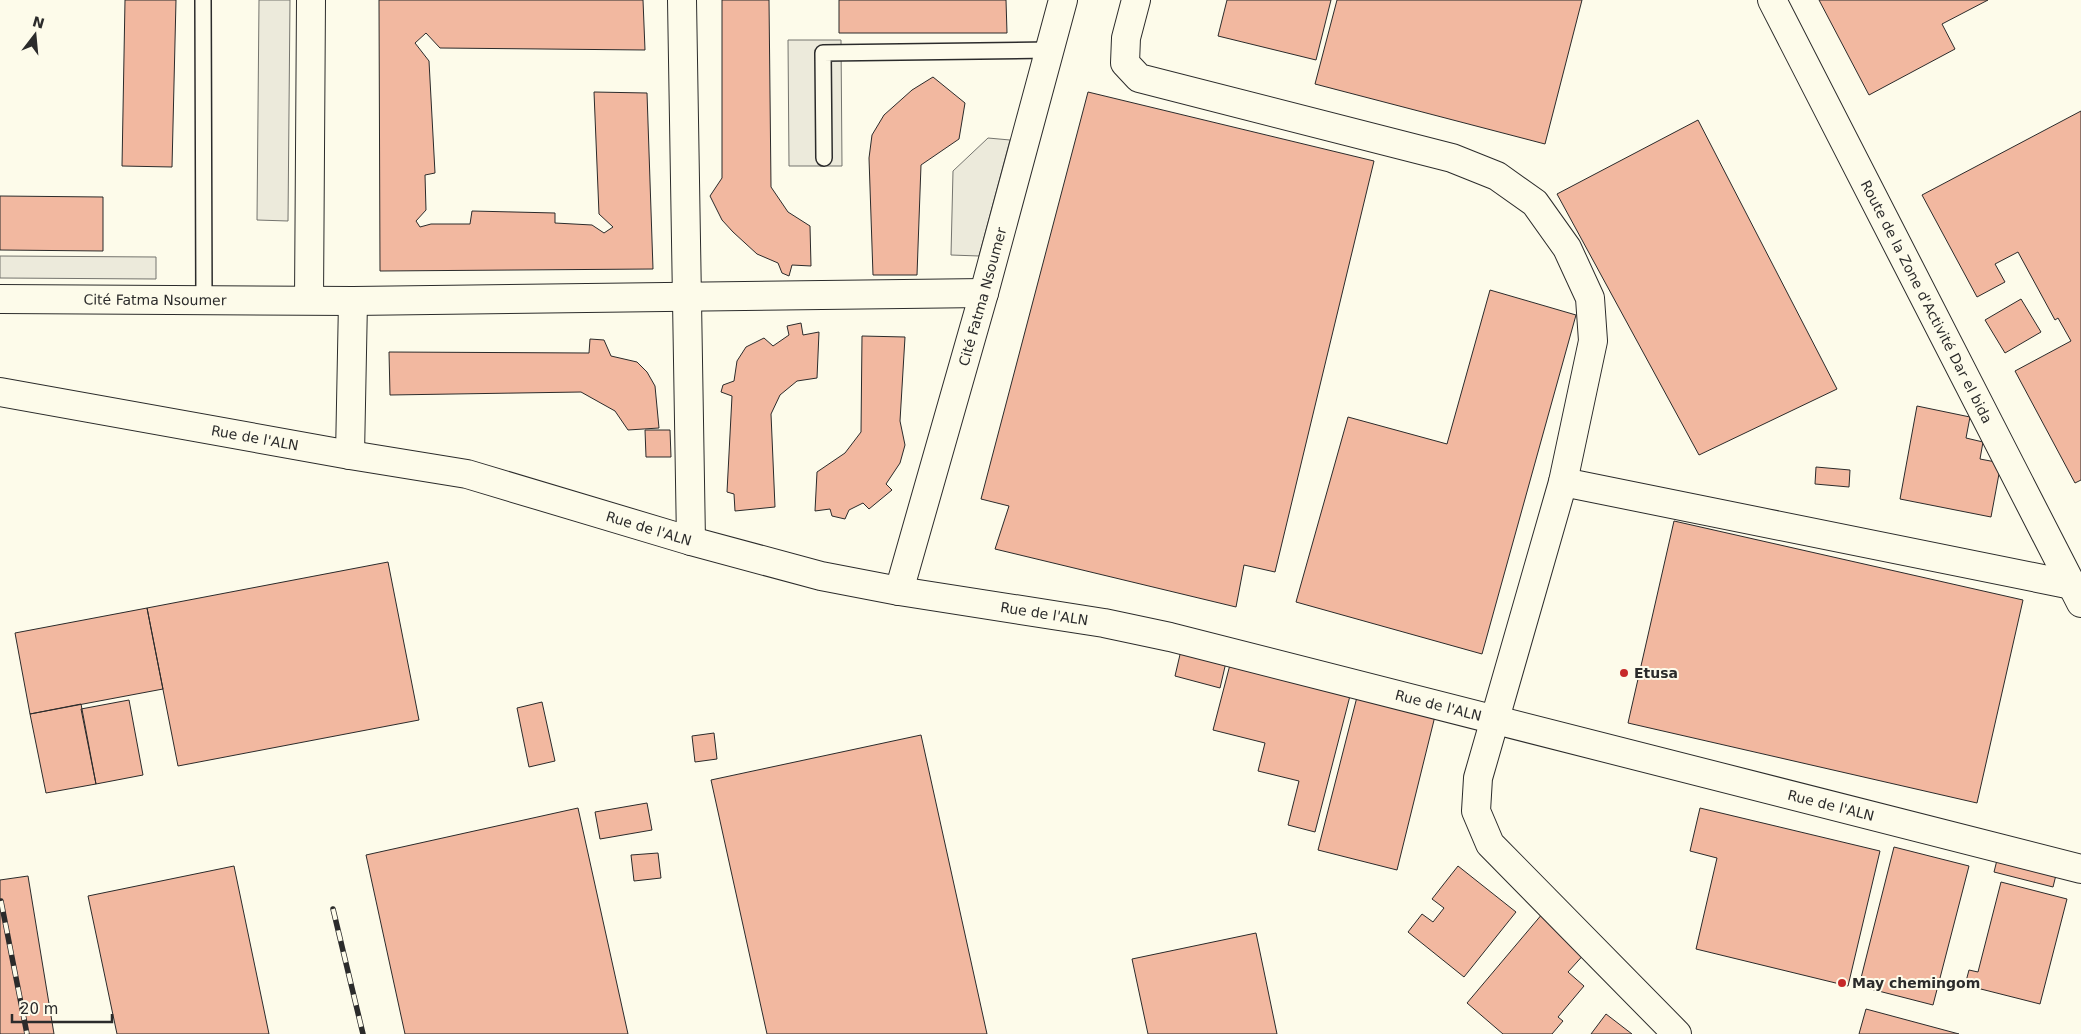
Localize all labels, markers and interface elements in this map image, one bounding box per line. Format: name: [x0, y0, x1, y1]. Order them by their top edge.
north arrow: [10, 10, 60, 60]
text: N: [31, 13, 46, 32]
street label: Route de la Zone d'Activité Dar el bida: [1858, 177, 1996, 426]
street label: Cité Fatma Nsoumer: [956, 225, 1009, 368]
street label: Cité Fatma Nsoumer: [83, 291, 227, 308]
street label: Rue de l'ALN: [210, 422, 300, 454]
street label: Rue de l'ALN: [604, 508, 694, 549]
street label: Rue de l'ALN: [999, 599, 1089, 628]
place label: Etusa: [1634, 665, 1678, 681]
marker: Etusa: [1618, 667, 1630, 679]
street label: Rue de l'ALN: [1394, 687, 1483, 724]
street label: Rue de l'ALN: [1786, 787, 1876, 824]
place label: May chemingom: [1852, 975, 1980, 991]
marker: May chemingom: [1836, 977, 1848, 989]
scale bar: [12, 992, 112, 1024]
text: 20 m: [20, 1000, 58, 1018]

